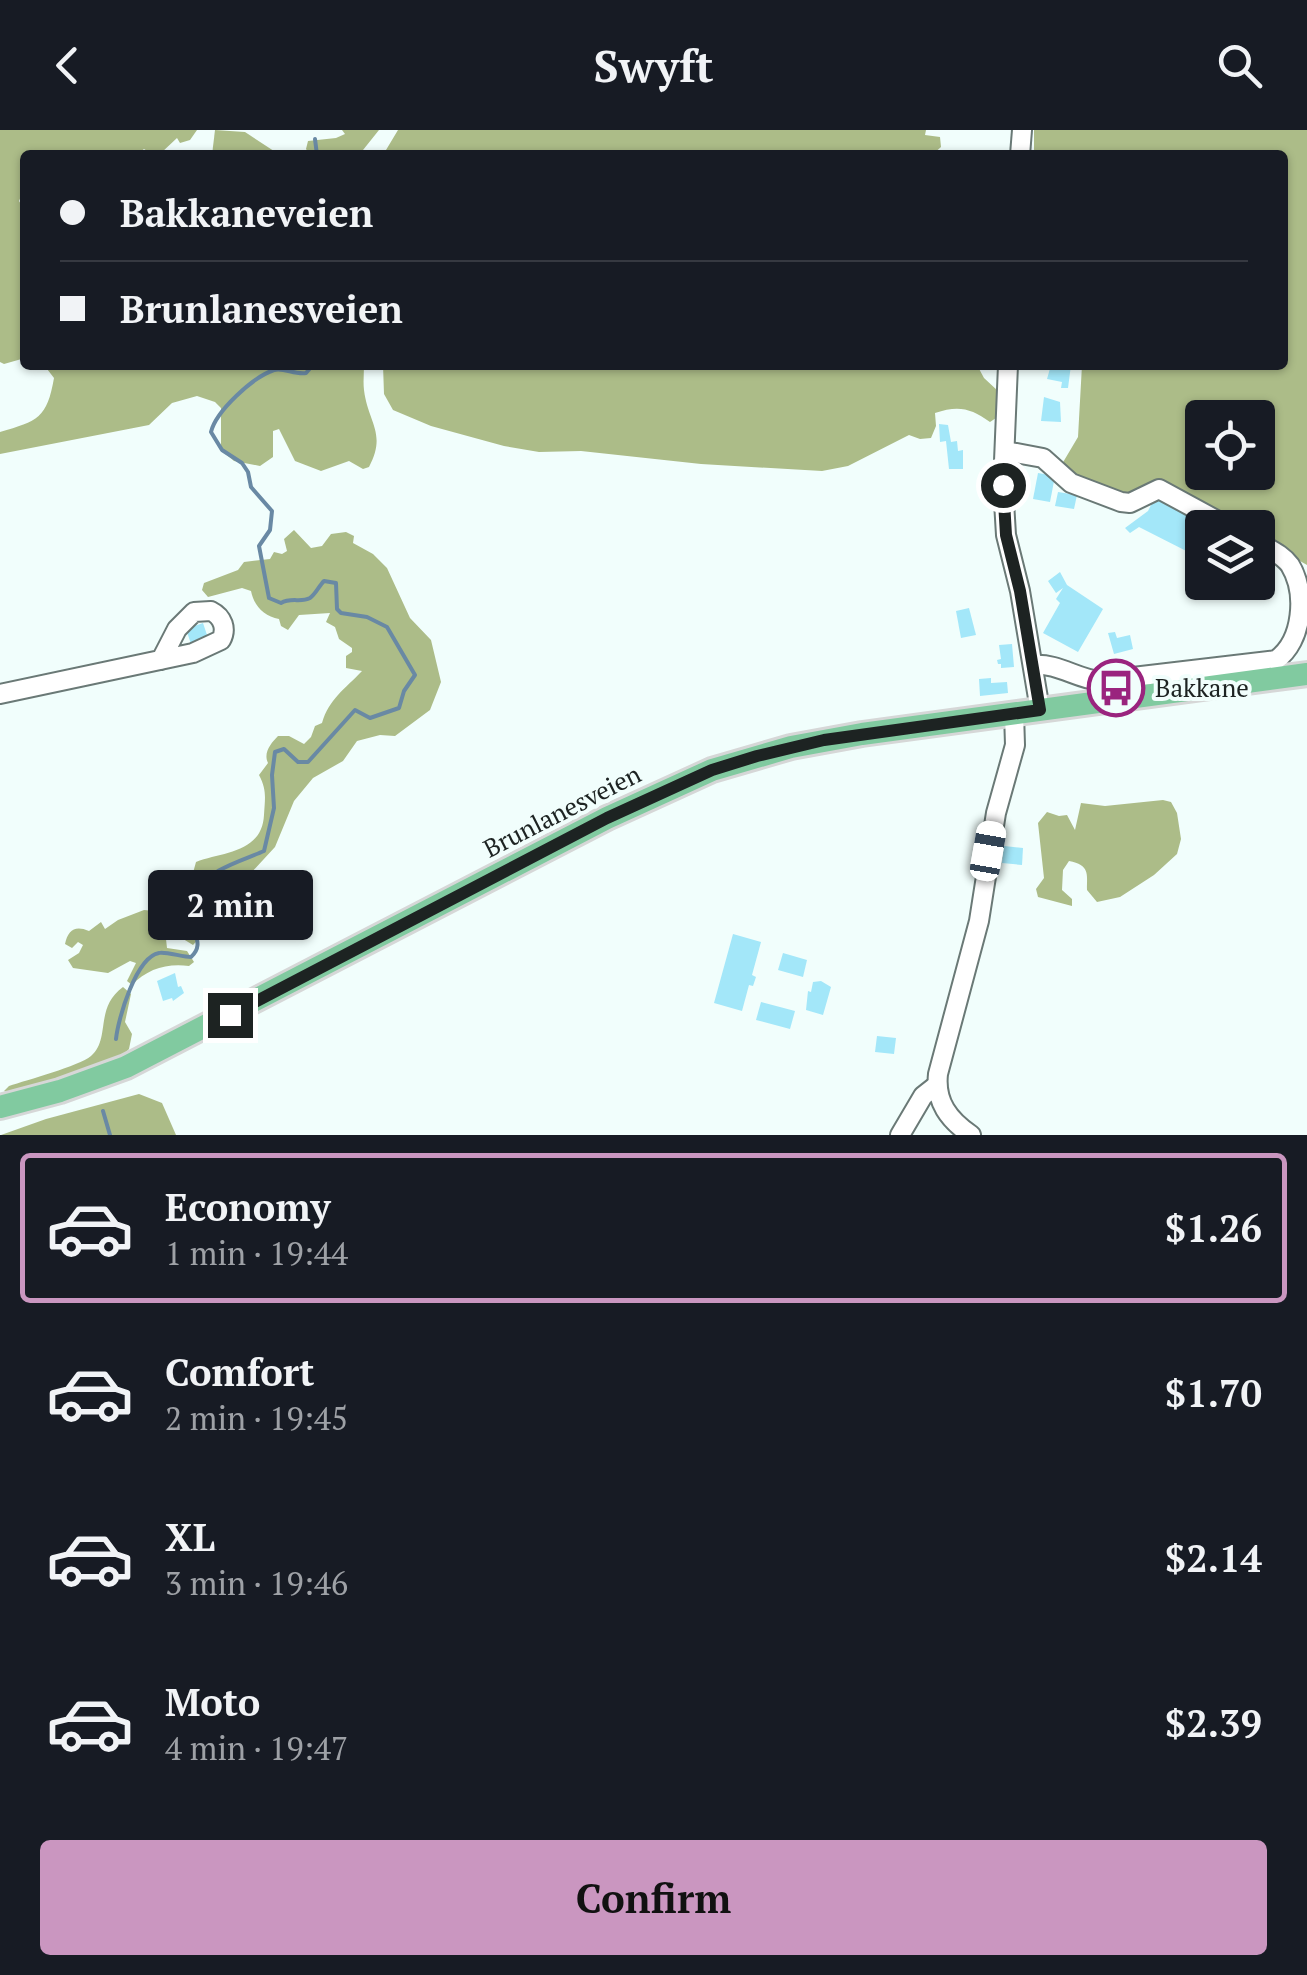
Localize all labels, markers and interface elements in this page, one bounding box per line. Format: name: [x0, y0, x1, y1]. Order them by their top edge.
text: Swyft: [594, 35, 713, 95]
icon: back: [40, 38, 95, 93]
icon: search: [1212, 38, 1267, 93]
text: Bakkaneveien: [120, 188, 373, 238]
text: Brunlanesveien: [120, 284, 403, 334]
map controls: [1185, 400, 1275, 600]
button: locate: [1185, 400, 1275, 490]
route start: [981, 463, 1026, 508]
button: layers: [1185, 510, 1275, 600]
bus stop icon: Bakkane: [1086, 658, 1146, 718]
place label: Bakkane: [1155, 671, 1249, 704]
street label: Brunlanesveien: [478, 757, 646, 864]
car: [968, 819, 1008, 883]
callout: 2 min: [148, 870, 312, 940]
text: 2 min: [187, 884, 274, 926]
route end: [208, 993, 253, 1038]
text: Economy: [165, 1182, 331, 1232]
icon: car: [45, 1183, 135, 1273]
text: $1.26: [1165, 1203, 1262, 1253]
text: 1 min · 19:44: [165, 1232, 348, 1274]
text: Comfort: [165, 1347, 314, 1397]
icon: car: [45, 1348, 135, 1438]
text: $1.70: [1165, 1368, 1262, 1418]
text: 2 min · 19:45: [165, 1397, 348, 1439]
text: XL: [165, 1512, 215, 1562]
icon: car: [45, 1513, 135, 1603]
text: $2.14: [1165, 1533, 1262, 1583]
text: 3 min · 19:46: [165, 1562, 348, 1604]
text: Moto: [165, 1677, 260, 1727]
icon: car: [45, 1678, 135, 1768]
text: $2.39: [1165, 1698, 1262, 1748]
text: 4 min · 19:47: [165, 1727, 348, 1769]
button: Confirm: [40, 1840, 1267, 1955]

